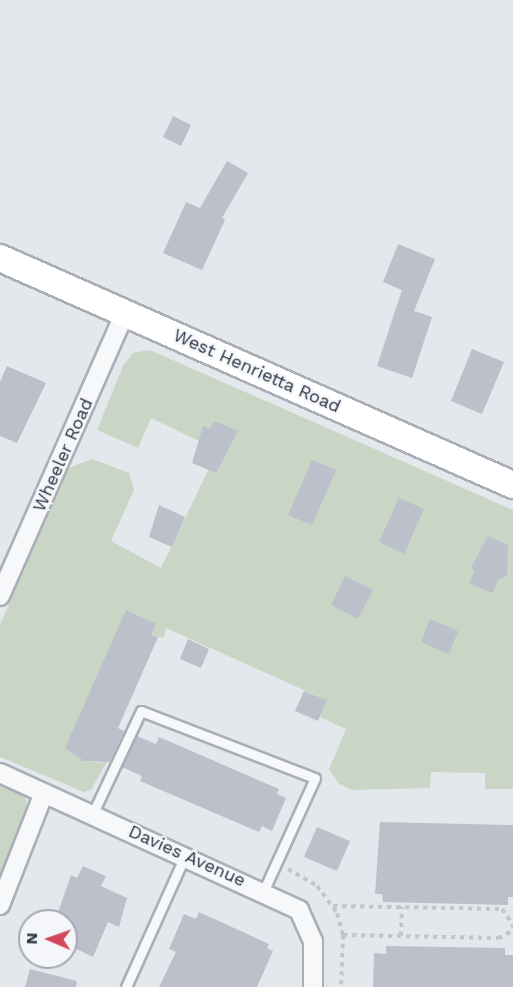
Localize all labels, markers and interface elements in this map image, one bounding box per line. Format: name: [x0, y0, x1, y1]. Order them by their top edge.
street label: West Henrietta Road: [170, 324, 344, 418]
street label: Wheeler Road: [28, 395, 98, 515]
street label: Davies Avenue: [125, 820, 249, 892]
north arrow: [18, 909, 78, 969]
text: N: [22, 932, 41, 945]

